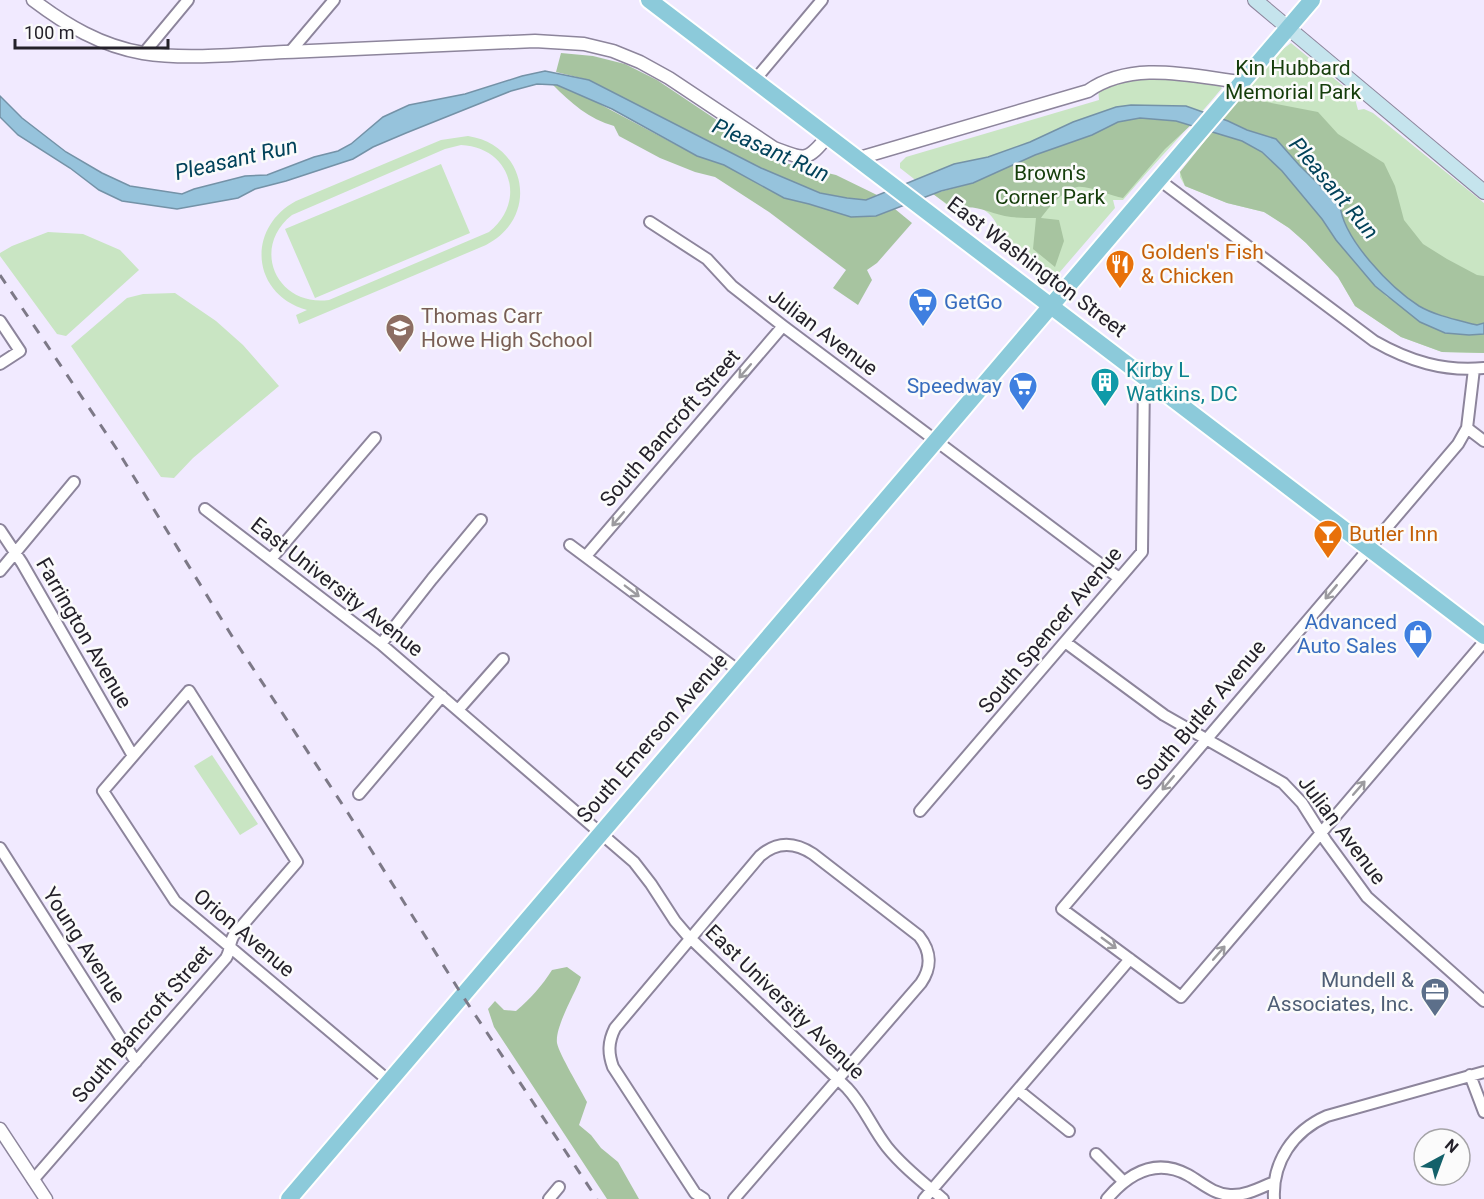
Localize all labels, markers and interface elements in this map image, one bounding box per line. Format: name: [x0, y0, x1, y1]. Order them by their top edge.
scale bar: [15, 12, 168, 50]
text: 100 m: [24, 22, 75, 43]
park label: Kin Hubbard Memorial Park: [1225, 56, 1361, 104]
water label: Pleasant Run: [709, 113, 833, 187]
water label: Pleasant Run: [1284, 132, 1384, 244]
water label: Pleasant Run: [172, 133, 300, 185]
park label: Brown's Corner Park: [995, 161, 1105, 209]
street label: East Washington Street: [943, 192, 1131, 342]
place label: Golden's Fish & Chicken: [1141, 240, 1264, 288]
restaurant icon: Golden's Fish & Chicken: [1104, 248, 1136, 290]
street label: Julian Avenue: [764, 283, 882, 381]
supermarket icon: GetGo: [907, 286, 939, 328]
place label: GetGo: [944, 290, 1003, 314]
place label: Thomas Carr Howe High School: [421, 304, 593, 352]
school or university icon: Thomas Carr Howe High School: [384, 312, 416, 354]
street label: South Bancroft Street: [595, 344, 745, 512]
place label: Kirby L Watkins, DC: [1126, 358, 1238, 406]
one-way arrow: [738, 363, 752, 378]
building icon: Kirby L Watkins, DC: [1089, 366, 1121, 408]
supermarket icon: Speedway: [1007, 370, 1039, 412]
place label: Speedway: [907, 374, 1002, 398]
one-way arrow: [611, 511, 625, 526]
street label: East University Avenue: [246, 512, 428, 662]
bar icon: Butler Inn: [1312, 518, 1344, 560]
place label: Butler Inn: [1349, 522, 1438, 546]
street label: South Spencer Avenue: [973, 542, 1127, 718]
street label: Farrington Avenue: [31, 554, 137, 712]
one-way arrow: [1324, 584, 1338, 599]
one-way arrow: [624, 585, 640, 598]
place label: Advanced Auto Sales: [1297, 610, 1397, 658]
shop icon: Advanced Auto Sales: [1402, 618, 1434, 660]
street label: South Butler Avenue: [1131, 635, 1271, 795]
street label: South Emerson Avenue: [572, 648, 732, 828]
street label: Julian Avenue: [1293, 771, 1391, 889]
one-way arrow: [1162, 775, 1175, 791]
one-way arrow: [1353, 780, 1366, 796]
street label: Young Avenue: [38, 883, 130, 1007]
street label: Orion Avenue: [189, 884, 299, 982]
street label: East University Avenue: [701, 920, 869, 1084]
one-way arrow: [1101, 937, 1117, 950]
street label: South Bancroft Street: [67, 940, 217, 1108]
one-way arrow: [1213, 945, 1226, 961]
place label: Mundell & Associates, Inc.: [1267, 968, 1414, 1016]
office icon: Mundell & Associates, Inc.: [1419, 976, 1451, 1018]
north arrow: [1412, 1127, 1472, 1187]
text: N: [1441, 1135, 1462, 1157]

